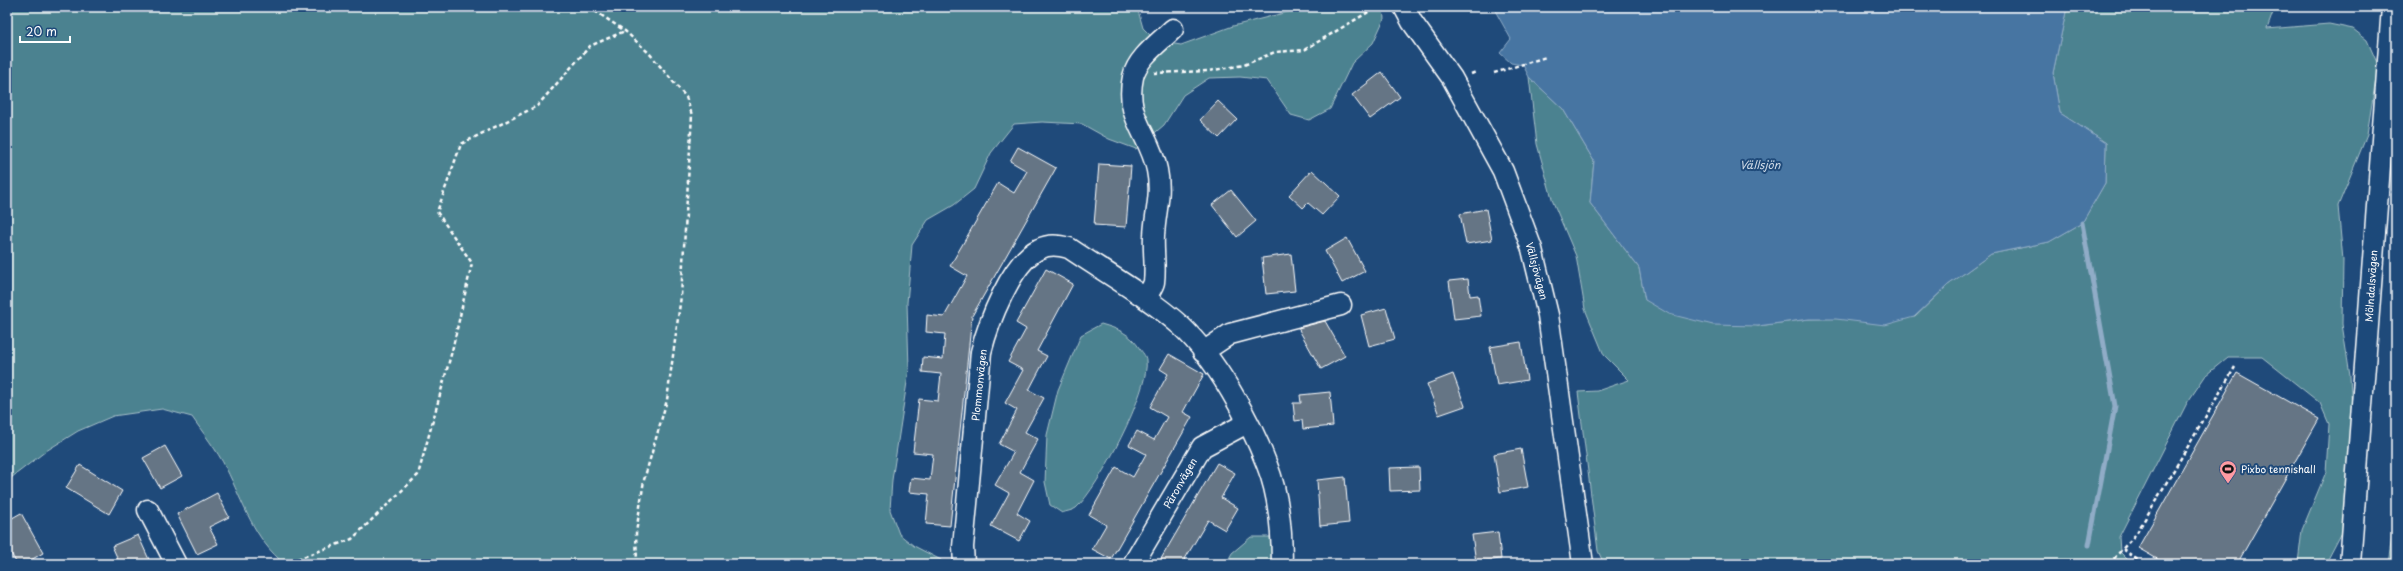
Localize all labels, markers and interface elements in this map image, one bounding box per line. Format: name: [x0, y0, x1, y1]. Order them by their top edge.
scale bar: [20, 18, 70, 44]
text: 20 m: [26, 22, 57, 40]
water label: Vällsjön: [1740, 156, 1781, 173]
street label: Vällsjövägen: [1523, 240, 1552, 301]
street label: Mölndalsvägen: [2361, 249, 2381, 322]
street label: Plommonvägen: [967, 348, 990, 422]
street label: Päronvägen: [1159, 455, 1200, 511]
sports icon: Pixbo tennishall: [2218, 459, 2238, 484]
place label: Pixbo tennishall: [2241, 461, 2316, 476]

